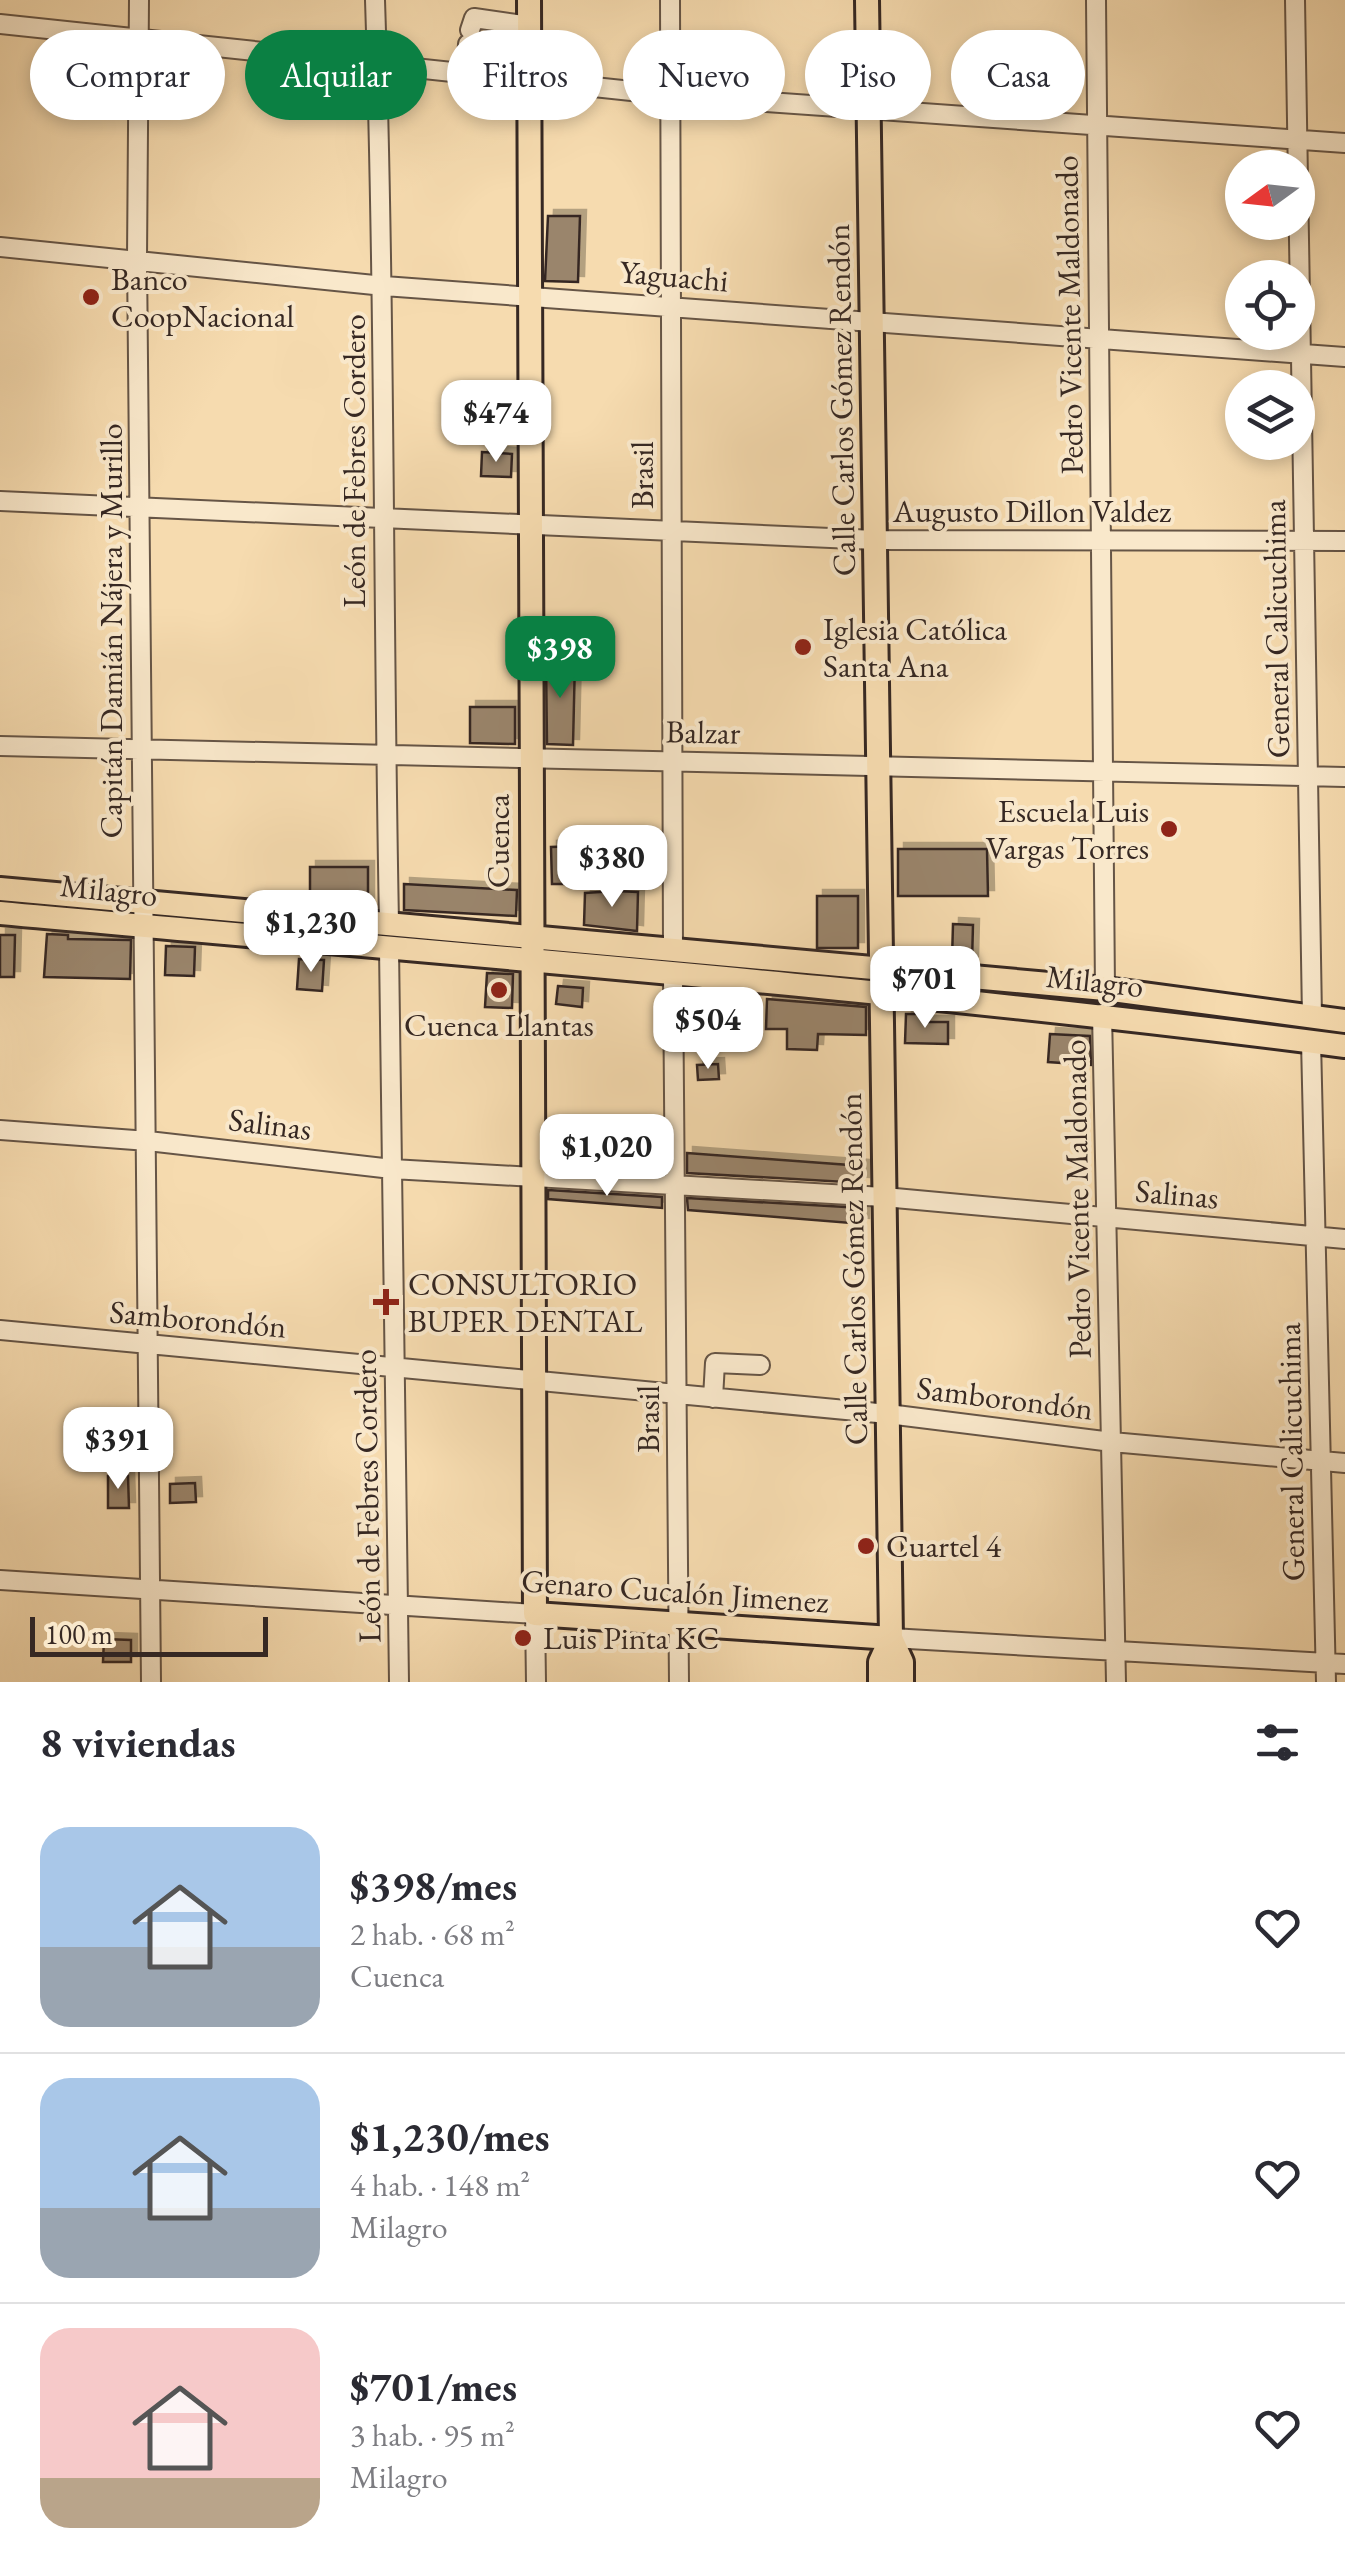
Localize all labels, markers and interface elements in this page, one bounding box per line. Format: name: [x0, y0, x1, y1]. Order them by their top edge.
chip: Comprar: [30, 30, 225, 120]
chip: Alquilar: [245, 30, 427, 120]
chip: Filtros: [447, 30, 603, 120]
chip: Nuevo: [623, 30, 785, 120]
chip: Piso: [805, 30, 931, 120]
chip: Casa: [951, 30, 1085, 120]
north arrow: [1225, 150, 1315, 240]
map controls: [1225, 150, 1315, 460]
street label: Pedro Vicente Maldonado: [1045, 155, 1093, 475]
street label: Calle Carlos Gómez Rendón: [817, 223, 865, 576]
street label: Yaguachi: [618, 250, 730, 302]
place label: Banco CoopNacional: [111, 258, 294, 337]
button: locate: [1225, 260, 1315, 350]
marker: Banco CoopNacional: [80, 286, 102, 308]
street label: León de Febres Cordero: [333, 314, 375, 608]
button: layers: [1225, 370, 1315, 460]
pin: $474: [437, 380, 555, 465]
text: $474: [463, 391, 529, 433]
street label: Capitán Damián Nájera y Murillo: [90, 424, 132, 838]
street label: Brasil: [621, 441, 663, 509]
street label: Augusto Dillon Valdez: [892, 490, 1171, 532]
street label: General Calicuchima: [1253, 499, 1299, 759]
place label: Iglesia Católica Santa Ana: [823, 608, 1007, 687]
pin: $398: [501, 616, 619, 701]
text: $398: [527, 627, 593, 669]
marker: Iglesia Católica Santa Ana: [792, 636, 814, 658]
street label: Balzar: [665, 710, 741, 754]
place label: Escuela Luis Vargas Torres: [986, 790, 1149, 869]
street label: Cuenca: [477, 794, 519, 888]
marker: Escuela Luis Vargas Torres: [1158, 818, 1180, 840]
pin: $380: [553, 825, 671, 910]
text: $380: [579, 836, 645, 878]
street label: Milagro: [58, 864, 160, 916]
pin: $1,230: [230, 890, 392, 975]
text: $1,230: [266, 901, 356, 943]
pin: $701: [866, 946, 984, 1031]
street label: Milagro: [1044, 955, 1146, 1007]
text: $701: [892, 957, 958, 999]
marker: Cuenca Llantas: [488, 979, 510, 1001]
pin: $504: [649, 987, 767, 1072]
text: $504: [675, 998, 741, 1040]
place label: Cuenca Llantas: [404, 1004, 594, 1046]
street label: Pedro Vicente Maldonado: [1053, 1039, 1101, 1359]
street label: Calle Carlos Gómez Rendón: [829, 1092, 877, 1445]
street label: Salinas: [226, 1098, 314, 1150]
pin: $1,020: [526, 1114, 688, 1199]
text: $1,020: [562, 1125, 652, 1167]
street label: Salinas: [1134, 1169, 1220, 1219]
place label: CONSULTORIO BUPER DENTAL: [408, 1263, 643, 1342]
marker: CONSULTORIO BUPER DENTAL: [373, 1289, 399, 1315]
street label: Samborondón: [108, 1290, 288, 1348]
street label: General Calicuchima: [1268, 1322, 1314, 1582]
street label: León de Febres Cordero: [343, 1349, 391, 1643]
street label: Samborondón: [914, 1366, 1096, 1430]
street label: Brasil: [627, 1385, 669, 1453]
pin: $391: [59, 1407, 177, 1492]
text: $391: [85, 1418, 151, 1460]
place label: Cuartel 4: [886, 1525, 1002, 1567]
marker: Cuartel 4: [855, 1535, 877, 1557]
street label: Genaro Cucalón Jimenez: [520, 1559, 830, 1623]
scale bar: [30, 1612, 268, 1656]
text: 100 m: [45, 1616, 113, 1652]
place label: Luis Pinta KC: [543, 1617, 719, 1659]
marker: Luis Pinta KC: [512, 1627, 534, 1649]
text: 8 viviendas: [40, 1715, 236, 1770]
icon: filters: [1250, 1715, 1305, 1770]
text: $398/mes: [350, 1858, 517, 1913]
icon: home: [120, 1867, 240, 1987]
icon: heart: [1250, 1900, 1305, 1955]
text: 2 hab. · 68 m²: [350, 1913, 515, 1955]
text: Cuenca: [350, 1955, 444, 1997]
text: $1,230/mes: [350, 2109, 550, 2164]
icon: home: [120, 2118, 240, 2238]
icon: heart: [1250, 2151, 1305, 2206]
text: 4 hab. · 148 m²: [350, 2164, 530, 2206]
text: Milagro: [350, 2206, 448, 2248]
text: $701/mes: [350, 2359, 517, 2414]
icon: home: [120, 2368, 240, 2488]
icon: heart: [1250, 2401, 1305, 2456]
text: 3 hab. · 95 m²: [350, 2414, 515, 2456]
text: Milagro: [350, 2456, 448, 2498]

